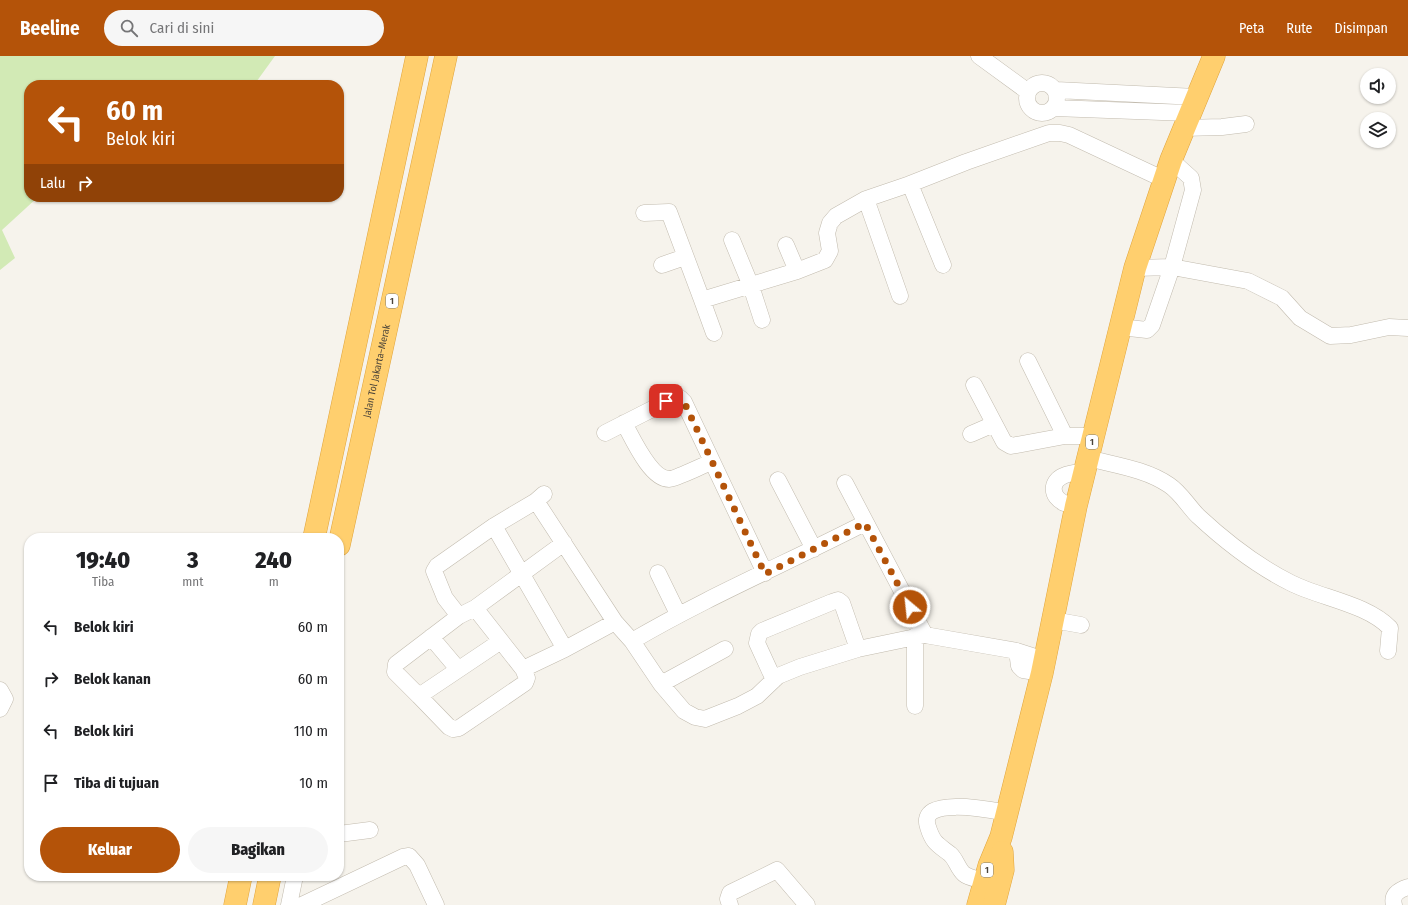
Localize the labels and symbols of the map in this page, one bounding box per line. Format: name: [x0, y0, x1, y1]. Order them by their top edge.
road number: 1: [386, 294, 398, 308]
street label: Jalan Tol Jakarta–Merak: [361, 323, 393, 419]
pin: [649, 384, 683, 418]
road number: 1: [1086, 435, 1098, 449]
position arrow: [889, 586, 931, 628]
road number: 1: [981, 863, 993, 877]

